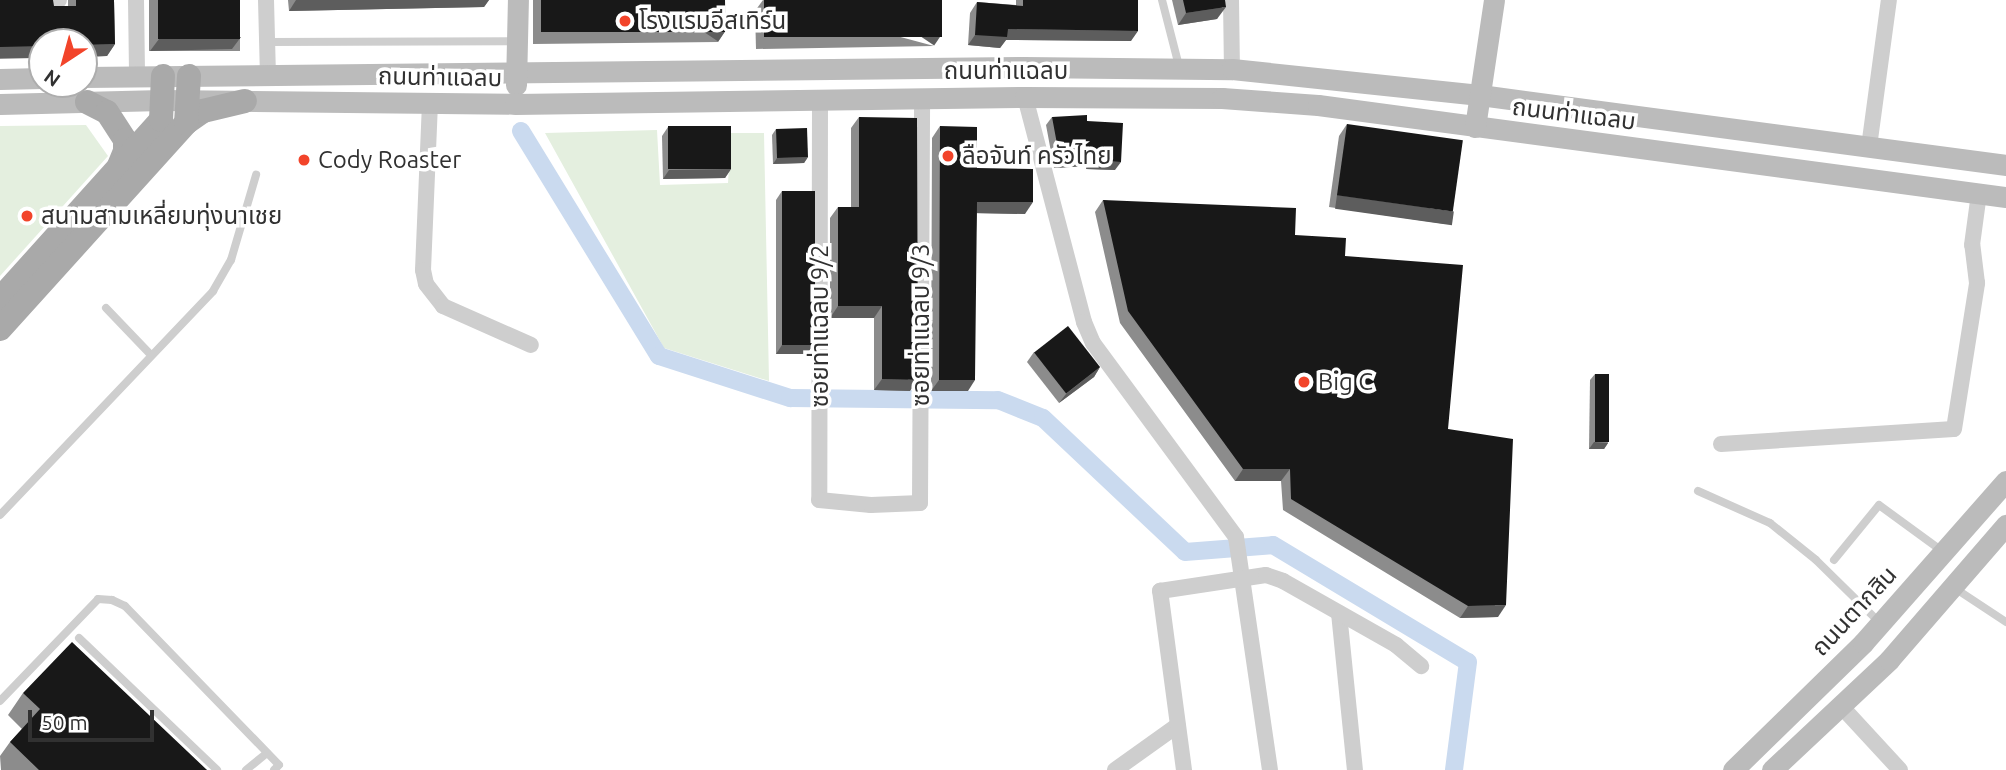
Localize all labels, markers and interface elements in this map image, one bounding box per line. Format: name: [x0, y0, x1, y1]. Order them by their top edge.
place label: โรงแรมอีสเทิร์น: [639, 7, 786, 35]
marker: โรงแรมอีสเทิร์น: [617, 13, 633, 29]
north arrow: [28, 28, 98, 98]
street label: ถนนท่าแฉลบ: [944, 57, 1068, 85]
street label: ถนนท่าแฉลบ: [378, 62, 502, 92]
text: N: [40, 65, 64, 91]
street label: ถนนท่าแฉลบ: [1511, 92, 1637, 136]
place label: ลือจันท์ ครัวไทย: [962, 142, 1111, 170]
place label: Cody Roaster: [318, 146, 461, 174]
marker: ลือจันท์ ครัวไทย: [940, 148, 956, 164]
marker: Cody Roaster: [296, 152, 312, 168]
place label: สนามสามเหลี่ยมทุ่งนาเชย: [41, 202, 282, 230]
marker: สนามสามเหลี่ยมทุ่งนาเชย: [19, 208, 35, 224]
street label: ซอยท่าแฉลบ 9/3: [907, 243, 935, 407]
street label: ซอยท่าแฉลบ 9/2: [806, 244, 834, 408]
place label: Big C: [1318, 368, 1373, 396]
marker: Big C: [1296, 374, 1312, 390]
street label: ถนนตากสิน: [1805, 560, 1903, 662]
scale bar: [32, 696, 158, 740]
text: 50 m: [41, 710, 88, 734]

